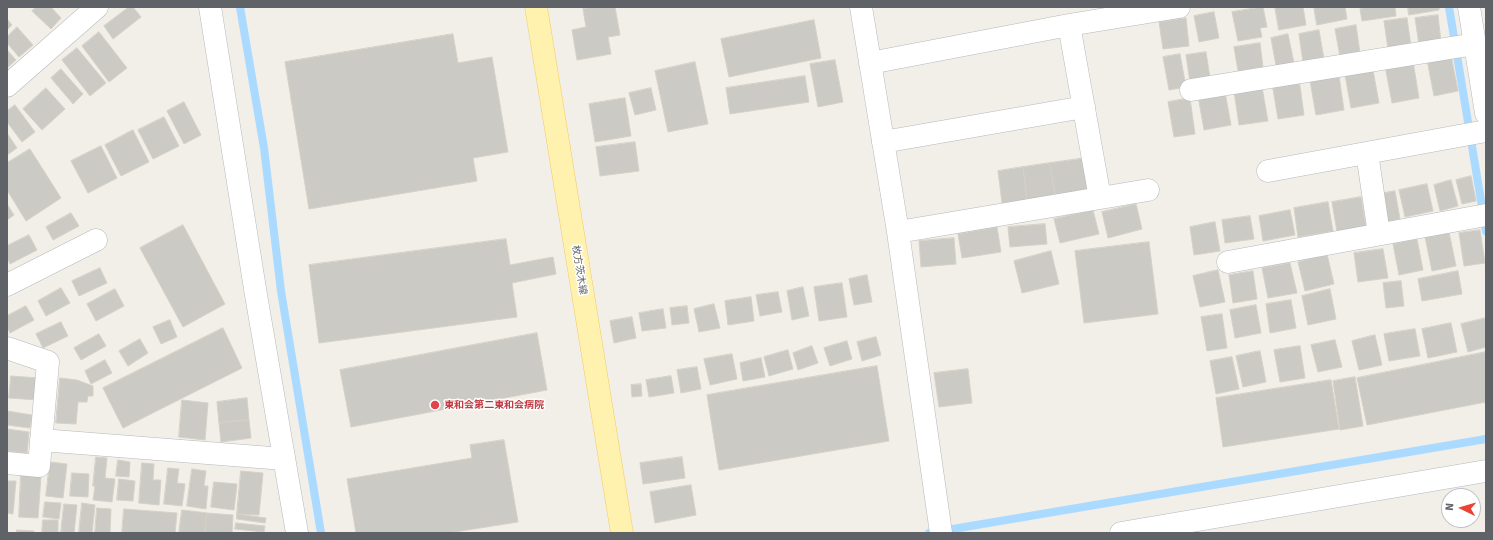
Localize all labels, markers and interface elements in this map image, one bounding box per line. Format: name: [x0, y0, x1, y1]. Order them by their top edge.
street label: 枚方茨木線: [569, 244, 589, 296]
marker: 東和会第二東和会病院: [429, 399, 441, 411]
place label: 東和会第二東和会病院: [444, 399, 544, 411]
north arrow: [1441, 488, 1481, 528]
text: N: [1443, 503, 1456, 511]

